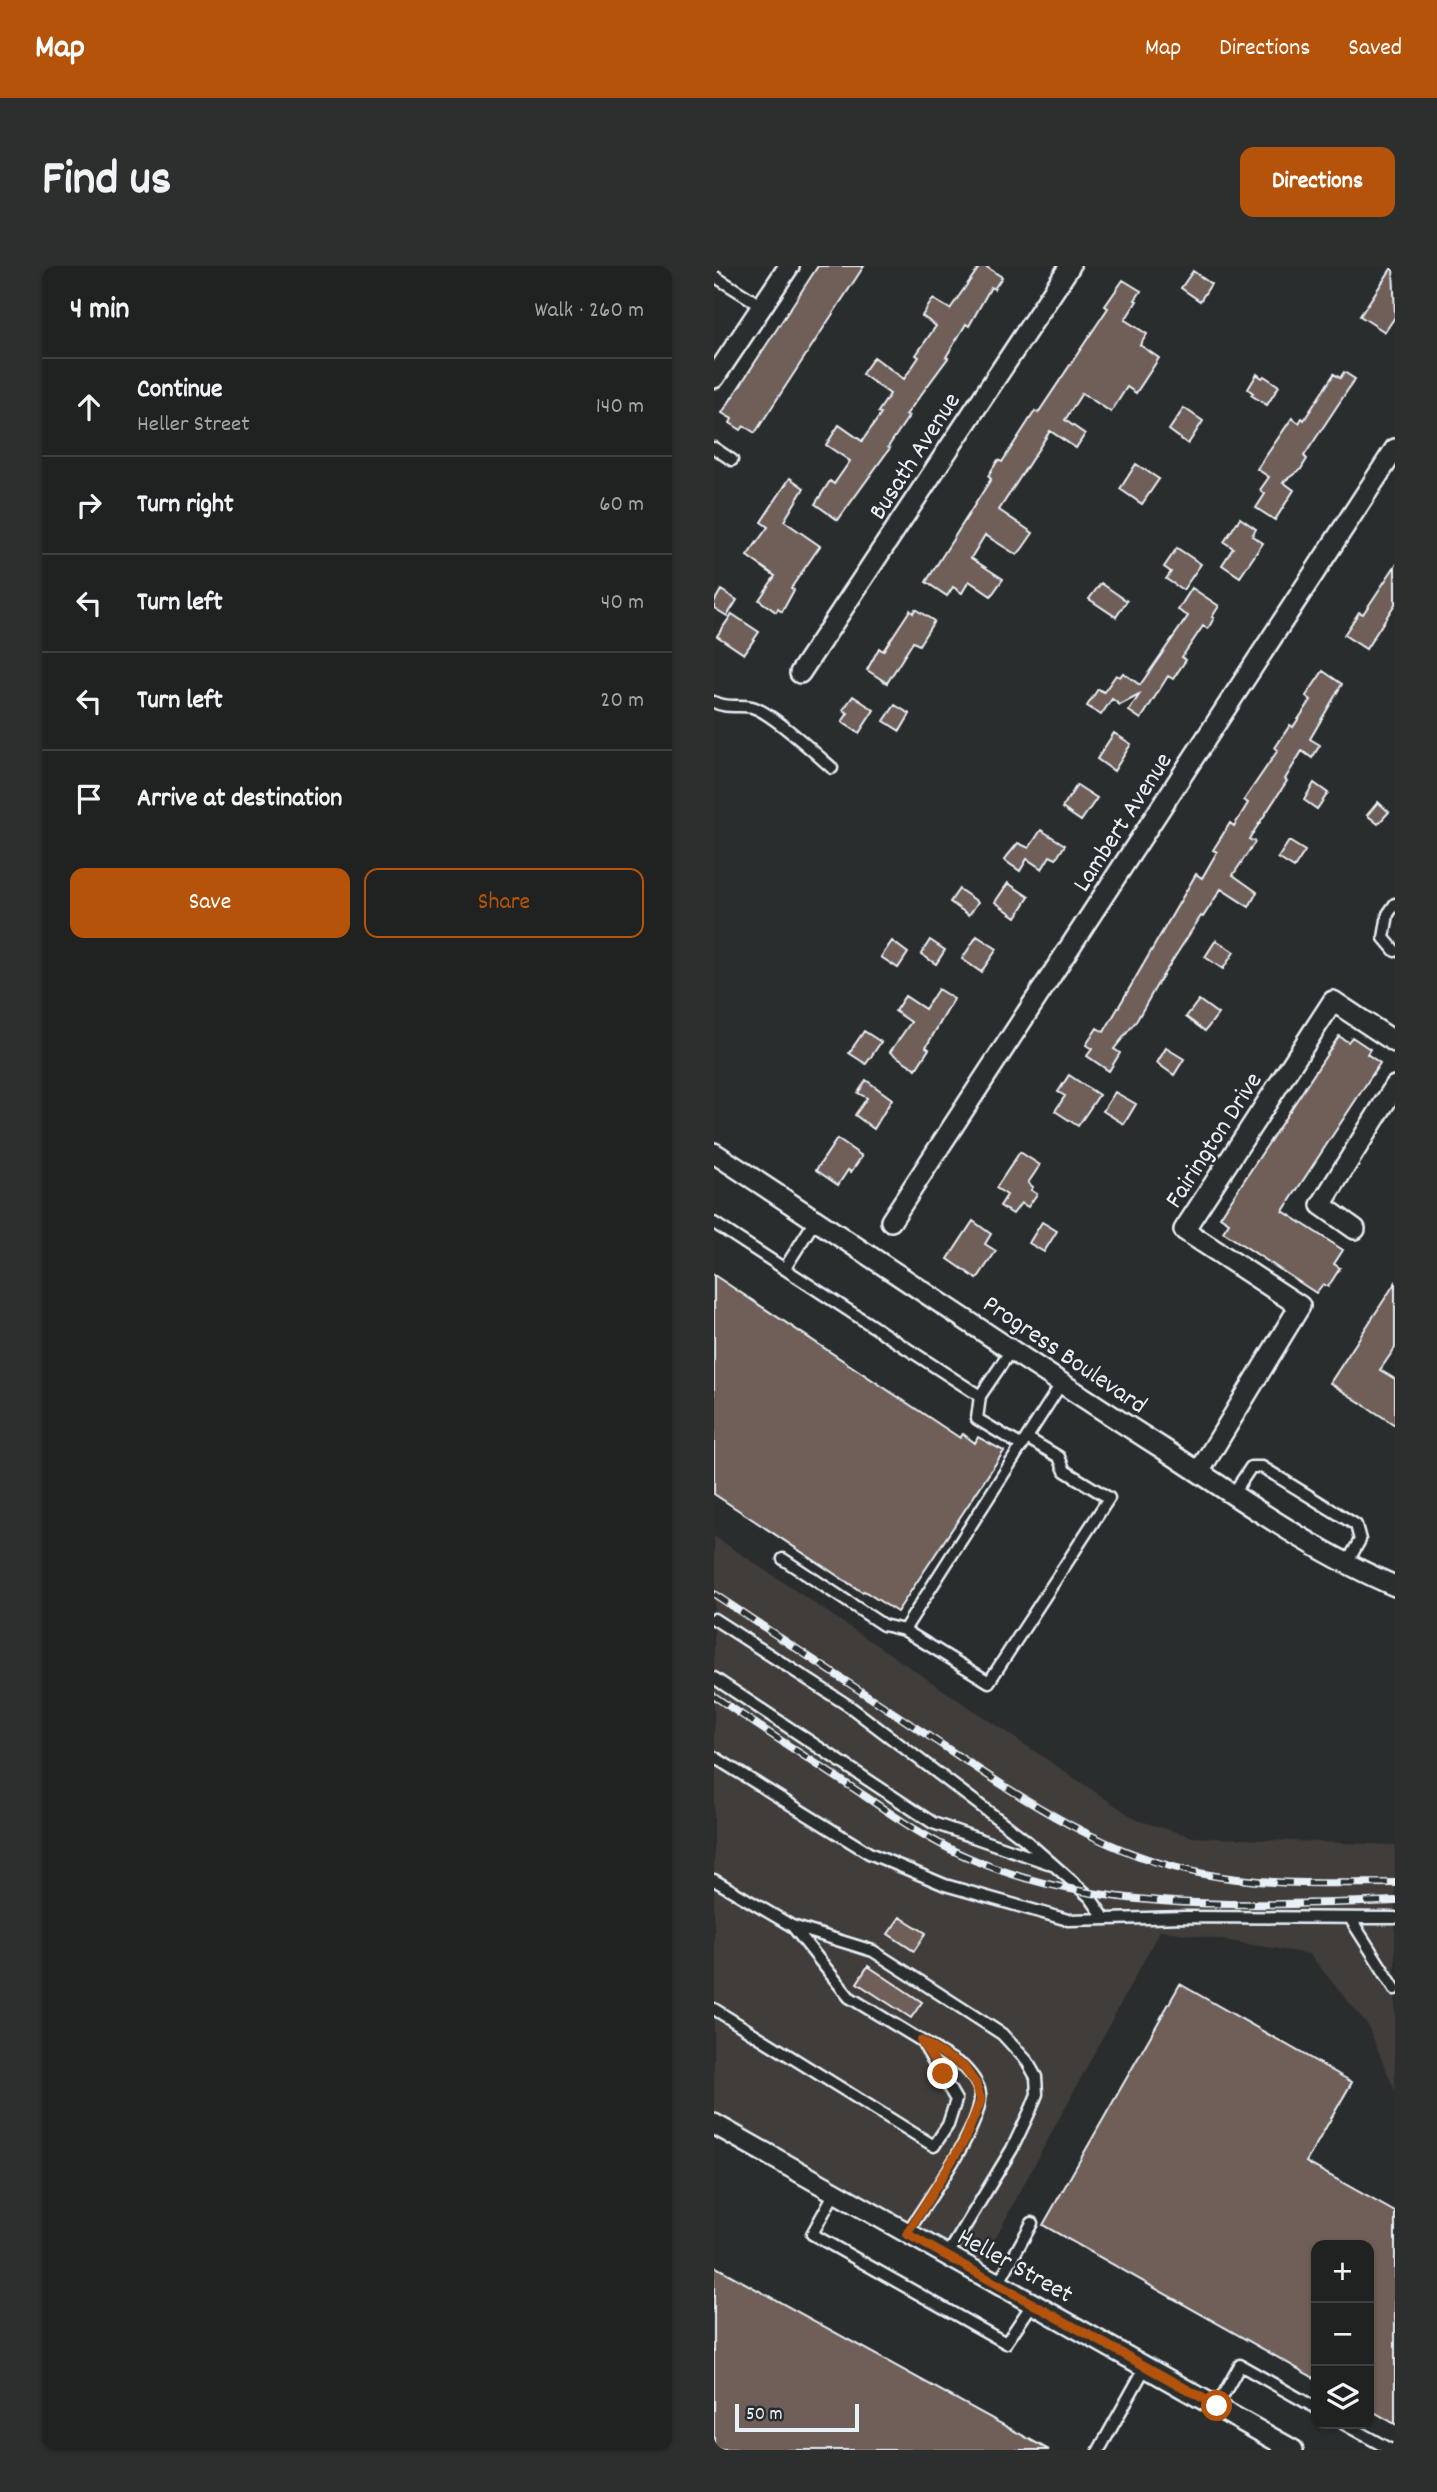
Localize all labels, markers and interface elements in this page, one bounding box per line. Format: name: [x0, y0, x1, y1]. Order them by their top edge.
text: Map: [35, 26, 85, 73]
text: Map: [1145, 32, 1181, 66]
text: Directions: [1219, 32, 1310, 66]
text: Saved: [1348, 32, 1402, 66]
text: Find us: [42, 147, 171, 217]
button: Directions: [1240, 147, 1395, 217]
text: 4 min: [70, 290, 129, 333]
text: Walk · 260 m: [534, 295, 644, 328]
text: Continue: [137, 372, 222, 409]
street label: Busath Avenue: [861, 386, 971, 528]
icon: ahead: [70, 388, 108, 426]
text: 140 m: [596, 391, 644, 424]
text: Heller Street: [137, 409, 250, 442]
icon: right: [70, 486, 108, 524]
text: Turn right: [137, 487, 234, 524]
text: 60 m: [599, 489, 644, 522]
icon: left: [70, 584, 108, 622]
text: Turn left: [137, 585, 223, 622]
text: 40 m: [601, 587, 644, 620]
icon: left: [70, 682, 108, 720]
text: Turn left: [137, 683, 223, 720]
text: 20 m: [600, 685, 644, 718]
street label: Lambert Avenue: [1065, 746, 1183, 900]
icon: arrive: [70, 780, 108, 818]
text: Arrive at destination: [137, 781, 342, 818]
button: Save: [70, 868, 350, 938]
button: Share: [364, 868, 644, 938]
street label: Fairington Drive: [1157, 1066, 1273, 1216]
street label: Progress Boulevard: [975, 1287, 1154, 1425]
route end: [927, 2058, 958, 2089]
street label: Heller Street: [950, 2220, 1079, 2314]
map controls: [1311, 2240, 1374, 2429]
button: +: [1311, 2240, 1374, 2303]
button: −: [1311, 2303, 1374, 2366]
button: layers: [1311, 2366, 1374, 2429]
route start: [1201, 2390, 1232, 2421]
scale bar: [735, 2401, 859, 2433]
text: 50 m: [746, 2402, 783, 2429]

